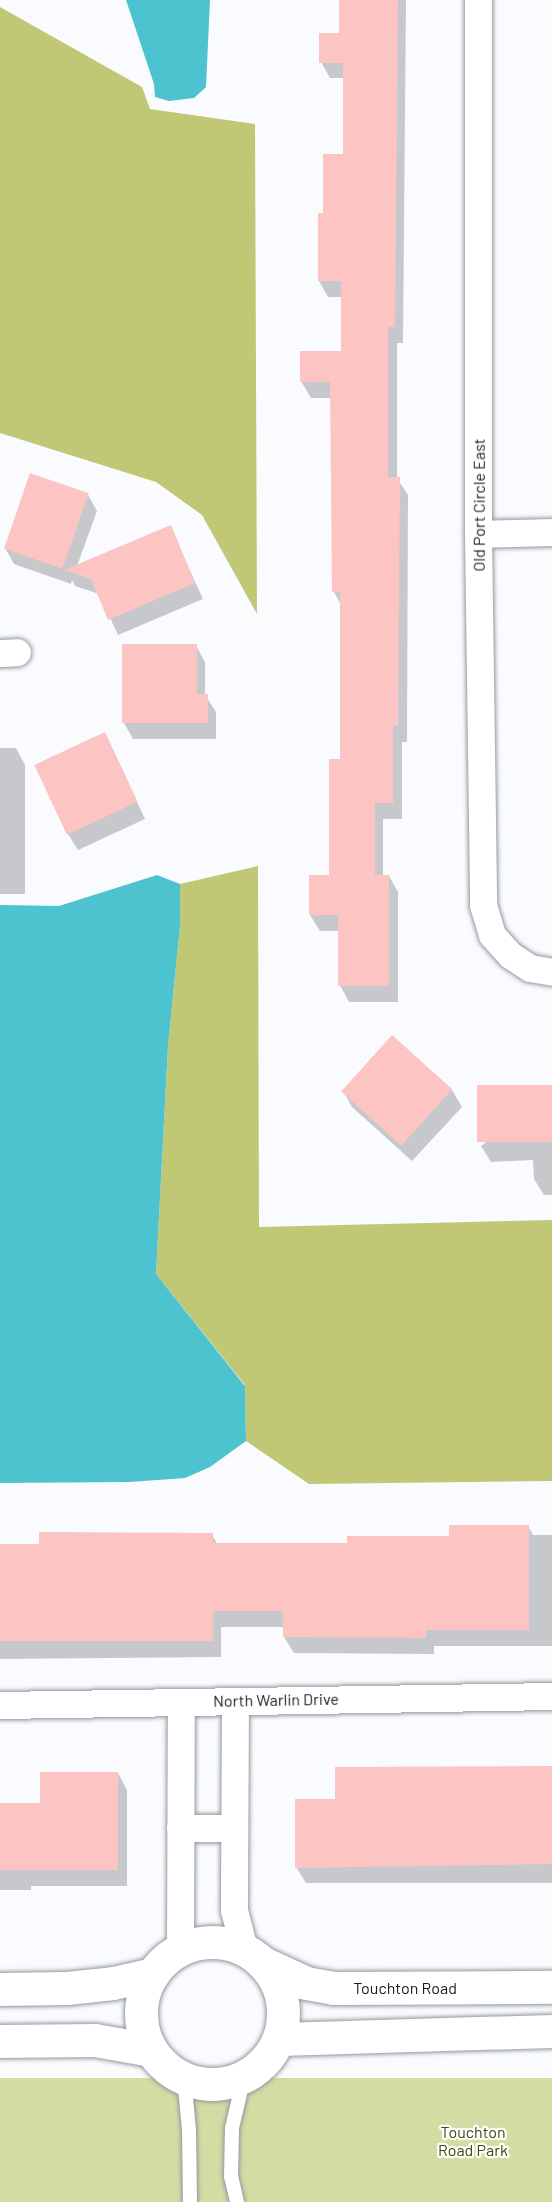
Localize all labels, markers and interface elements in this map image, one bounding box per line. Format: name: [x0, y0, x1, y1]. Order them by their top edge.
street label: Old Port Circle East: [469, 438, 489, 572]
street label: North Warlin Drive: [213, 1689, 339, 1711]
street label: Touchton Road: [353, 1978, 457, 1998]
park label: Touchton Road Park: [438, 2122, 508, 2160]

